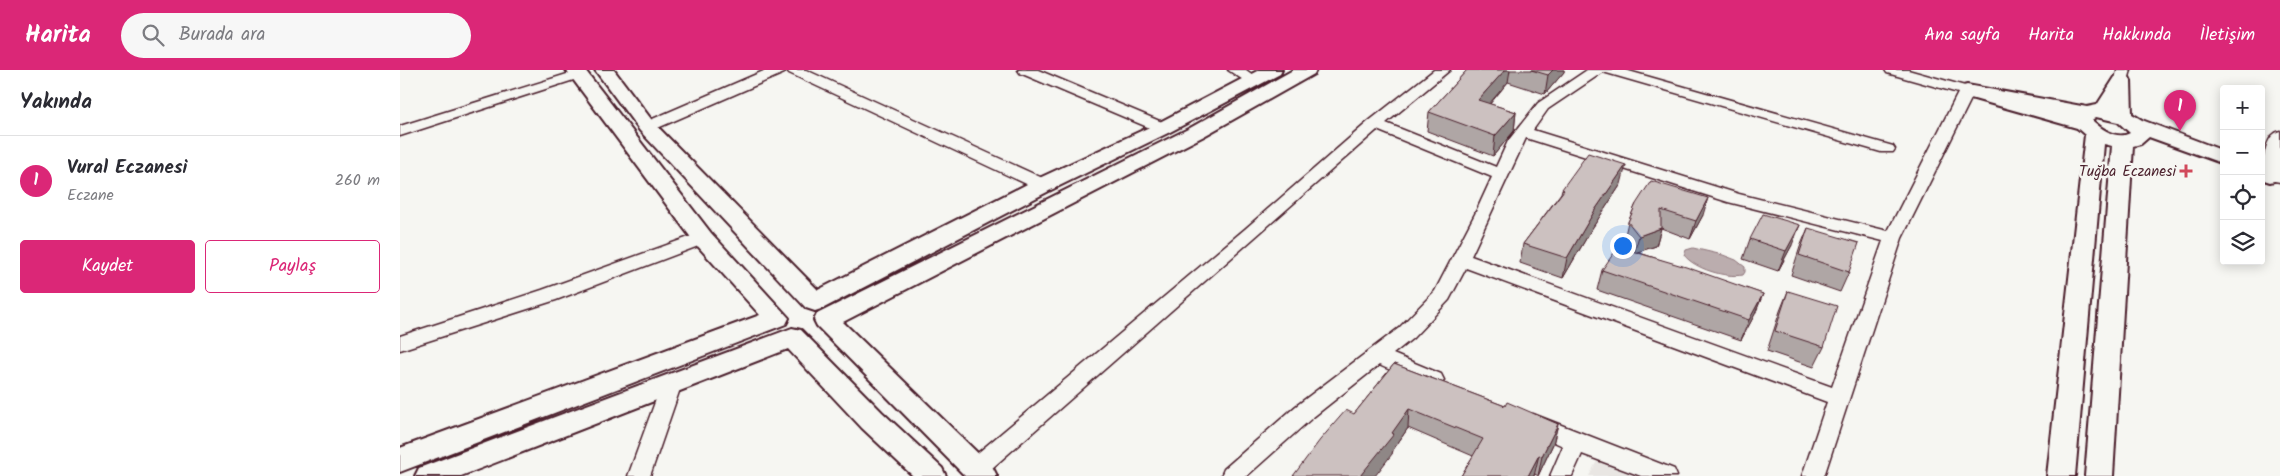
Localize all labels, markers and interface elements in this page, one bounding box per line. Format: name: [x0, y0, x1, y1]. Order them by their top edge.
search box: [121, 13, 471, 58]
text: Harita: [25, 16, 91, 55]
text: Burada ara: [179, 20, 265, 50]
icon: search: [139, 21, 167, 49]
text: Ana sayfa: [1924, 21, 2000, 50]
text: Harita: [2028, 21, 2074, 50]
text: Hakkında: [2102, 21, 2171, 50]
text: İletişim: [2199, 21, 2255, 50]
map controls: [2220, 85, 2265, 265]
button: +: [2220, 85, 2265, 130]
text: Yakında: [20, 86, 92, 119]
pin: 1: [2164, 90, 2196, 131]
button: −: [2220, 130, 2265, 175]
text: Vural Eczanesi: [67, 153, 187, 183]
place label: Tuğba Eczanesi: [2079, 160, 2177, 184]
marker: Tuğba Eczanesi: [2180, 165, 2192, 177]
text: 1: [34, 168, 38, 193]
text: 260 m: [335, 168, 380, 193]
button: locate: [2220, 175, 2265, 220]
text: Eczane: [67, 183, 114, 208]
button: layers: [2220, 220, 2265, 265]
your location: [1610, 233, 1636, 259]
button: Kaydet: [20, 240, 195, 293]
button: Paylaş: [205, 240, 380, 293]

